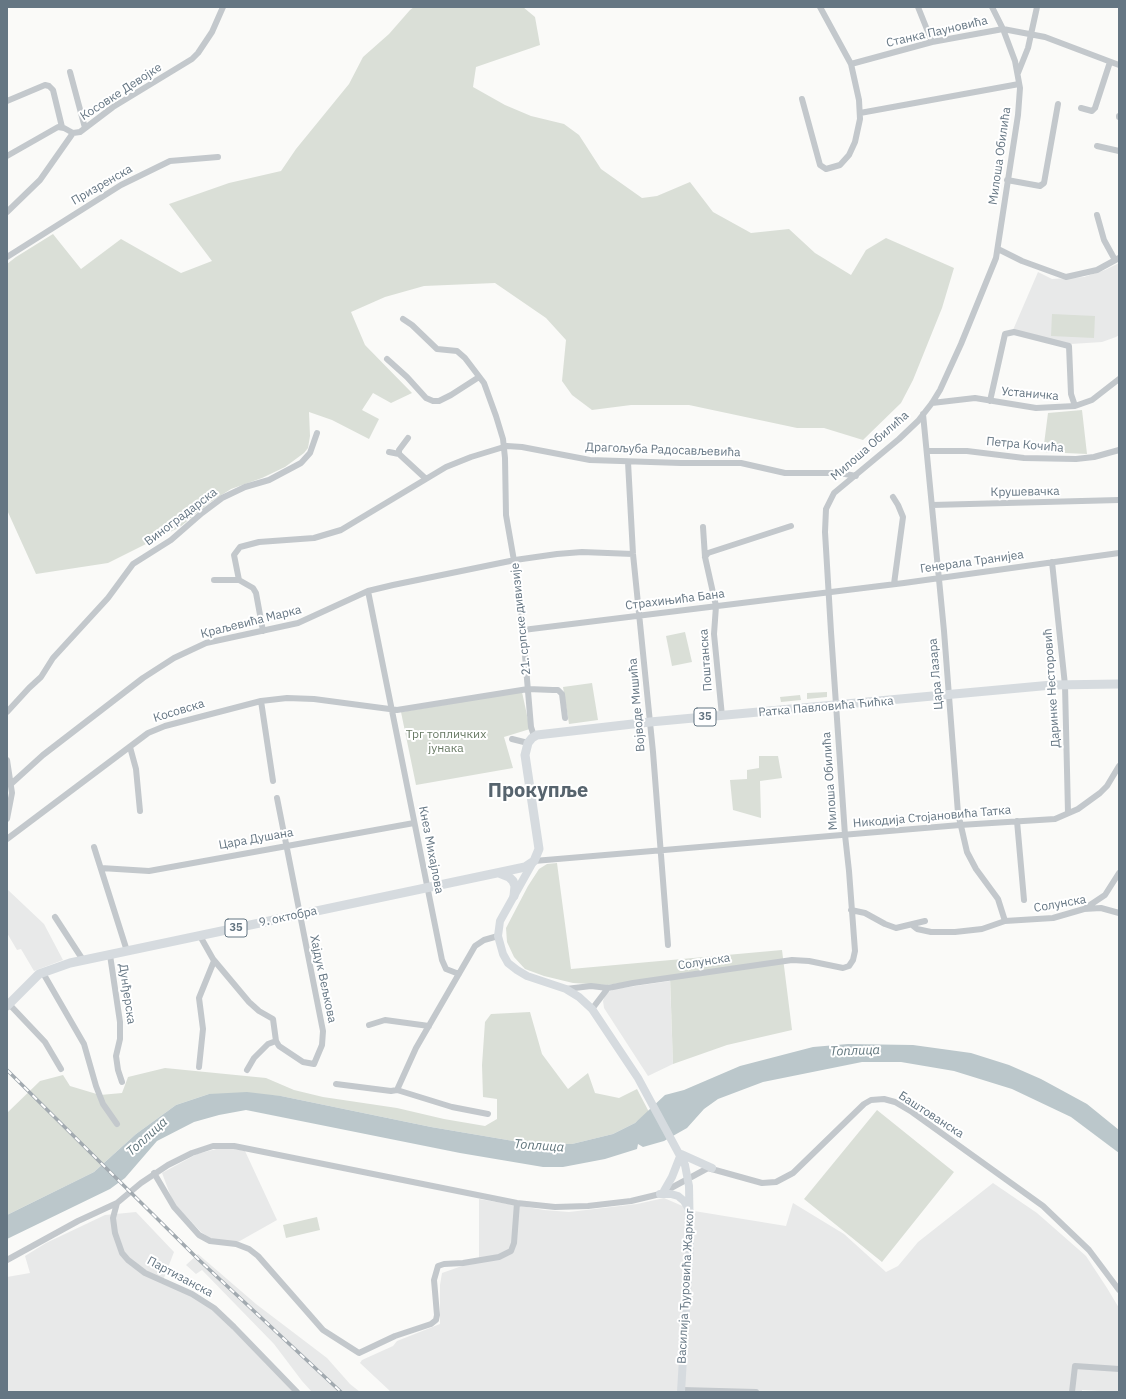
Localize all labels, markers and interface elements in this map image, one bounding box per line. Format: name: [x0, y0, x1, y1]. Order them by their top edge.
street label: Станка Пауновића: [885, 13, 989, 51]
street label: Косовке Девојке: [78, 60, 164, 124]
street label: Милоша Обилића: [986, 106, 1014, 206]
street label: Призренска: [69, 162, 135, 208]
street label: Устаничка: [1001, 384, 1059, 404]
street label: Милоша Обилића: [828, 408, 912, 484]
street label: Петра Кочића: [986, 434, 1064, 456]
street label: Драгољуба Радосављевића: [585, 440, 741, 460]
street label: Крушевачка: [990, 484, 1060, 500]
street label: Виноградарска: [142, 485, 220, 549]
street label: Генерала Транијеа: [919, 548, 1025, 576]
street label: 21. српске дивизије: [508, 562, 534, 676]
street label: Страхињића Бана: [624, 587, 726, 613]
street label: Краљевића Марка: [199, 602, 303, 642]
street label: Поштанска: [697, 628, 715, 692]
street label: Даринке Несторовић: [1041, 628, 1063, 748]
street label: Цара Лазара: [926, 638, 946, 710]
street label: Војводе Мишића: [626, 657, 648, 753]
street label: Ратка Павловића Ћићка: [758, 694, 894, 720]
street label: Косовска: [152, 696, 206, 726]
road number: 35: [694, 708, 716, 726]
park label: Трг топличких јунака: [406, 728, 486, 756]
street label: Милоша Обилића: [819, 731, 841, 831]
district label: Прокупље: [488, 779, 588, 803]
street label: Никодија Стојановића Татка: [852, 803, 1012, 831]
street label: Кнез Михајлова: [415, 805, 447, 895]
street label: Цара Душана: [218, 825, 294, 853]
street label: Солунска: [1033, 892, 1087, 916]
street label: 9. октобра: [258, 904, 318, 930]
road number: 35: [225, 919, 247, 937]
street label: Хајдук Вељкова: [307, 934, 339, 1024]
street label: Солунска: [677, 951, 731, 973]
street label: Дунђерска: [116, 963, 138, 1025]
water label: Топлица: [830, 1042, 880, 1060]
street label: Баштованска: [896, 1089, 966, 1141]
water label: Топлица: [123, 1114, 171, 1160]
water label: Топлица: [513, 1136, 565, 1156]
street label: Василија Ђуровића Жарког: [675, 1208, 697, 1364]
street label: Партизанска: [145, 1254, 215, 1300]

